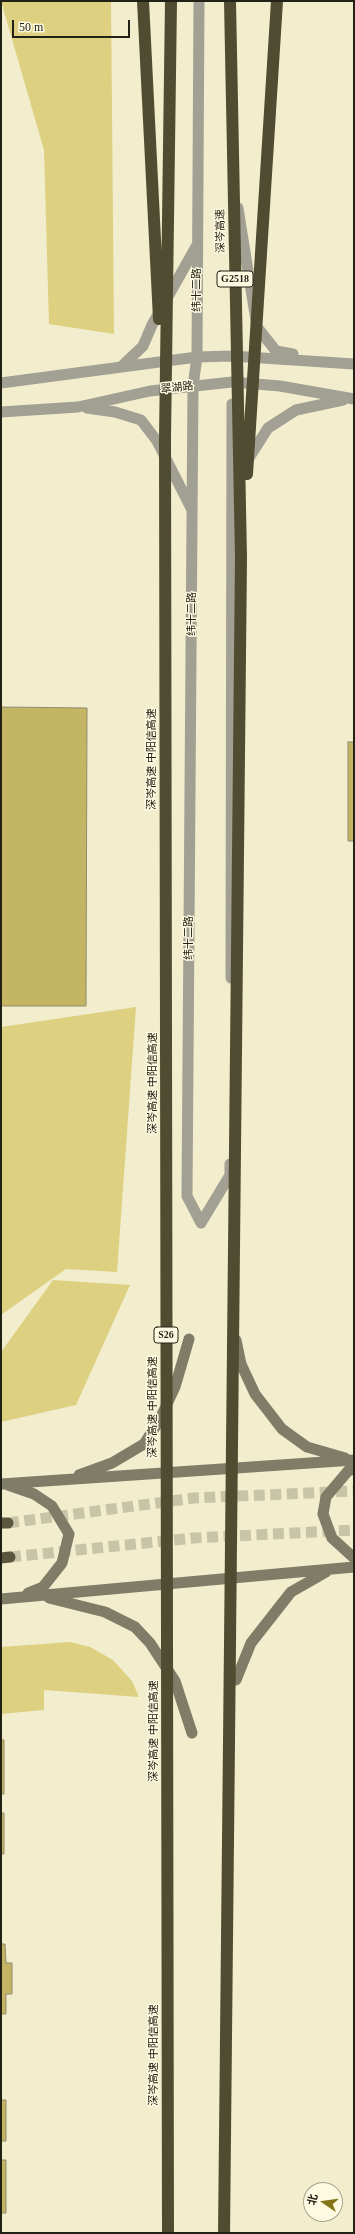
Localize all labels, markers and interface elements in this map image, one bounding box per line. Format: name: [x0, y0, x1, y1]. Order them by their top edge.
scale bar: [14, 12, 132, 38]
text: 50 m: [19, 20, 43, 34]
street label: 深岑高速: [214, 209, 228, 253]
street label: 纬十二路: [190, 268, 204, 312]
road number: G2518: [217, 271, 253, 287]
street label: 翠湖路: [160, 380, 194, 396]
street label: 纬十二路: [185, 592, 199, 636]
street label: 深岑高速 中阳信高速: [145, 708, 159, 810]
street label: 纬十二路: [182, 916, 196, 960]
street label: 深岑高速 中阳信高速: [146, 1032, 160, 1134]
road number: S26: [154, 1327, 178, 1343]
street label: 深岑高速 中阳信高速: [146, 1356, 160, 1458]
street label: 深岑高速 中阳信高速: [147, 1680, 161, 1782]
street label: 深岑高速 中阳信高速: [147, 2004, 161, 2106]
north arrow: [303, 2182, 343, 2222]
text: 北: [305, 2193, 319, 2206]

